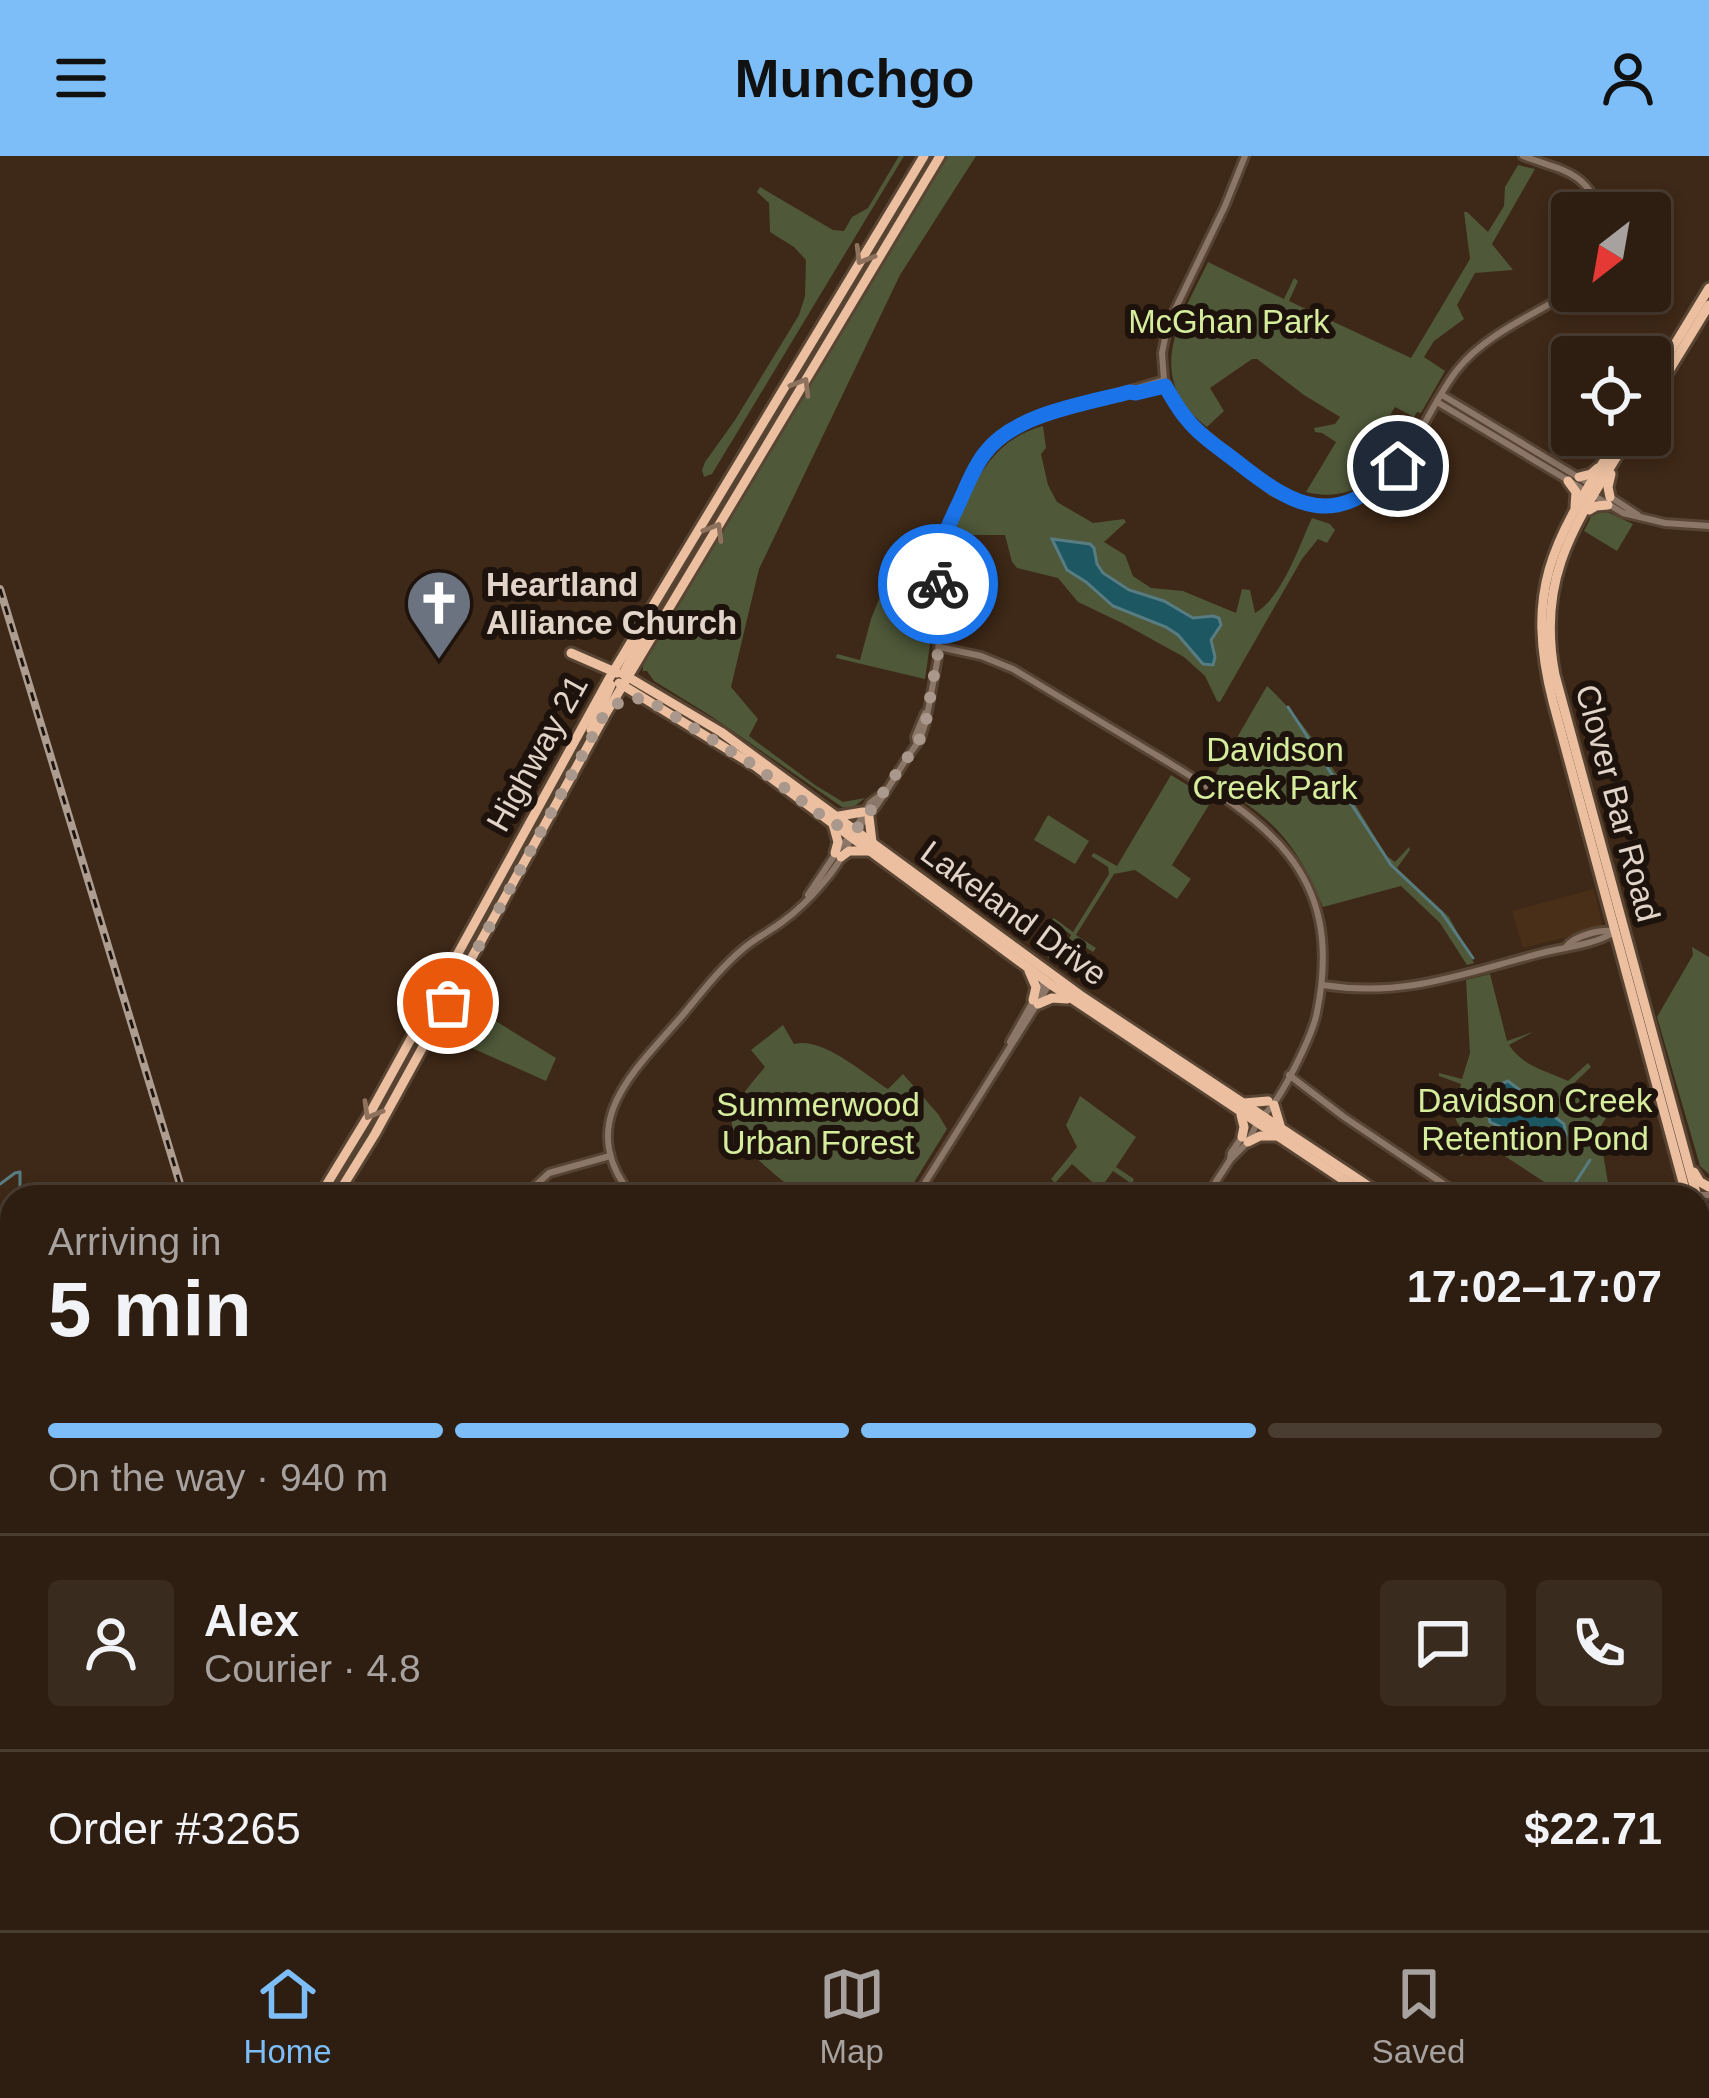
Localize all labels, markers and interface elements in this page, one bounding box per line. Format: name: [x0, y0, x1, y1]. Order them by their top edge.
icon: menu: [48, 45, 114, 111]
icon: person: [1595, 45, 1661, 111]
text: Munchgo: [735, 48, 974, 108]
north arrow: [1551, 192, 1671, 312]
map controls: [1551, 192, 1671, 456]
one-way arrow: [855, 243, 877, 265]
park label: McGhan Park: [1128, 303, 1330, 340]
button: locate: [1551, 336, 1671, 456]
one-way arrow: [788, 377, 810, 399]
pin: [1347, 415, 1449, 517]
icon: home: [1365, 433, 1431, 499]
one-way arrow: [701, 522, 723, 544]
courier: [878, 524, 998, 644]
icon: bike: [905, 551, 971, 617]
place label: Heartland Alliance Church: [486, 566, 737, 641]
church icon: Heartland Alliance Church: [404, 568, 474, 662]
street label: Highway 21: [479, 669, 595, 837]
street label: Clover Bar Road: [1569, 680, 1667, 926]
park label: Davidson Creek Park: [1192, 731, 1358, 806]
street label: Lakeland Drive: [914, 833, 1114, 993]
pin: [397, 952, 499, 1054]
icon: bag: [415, 970, 481, 1036]
park label: Davidson Creek Retention Pond: [1418, 1082, 1653, 1157]
park label: Summerwood Urban Forest: [716, 1086, 920, 1161]
one-way arrow: [363, 1098, 386, 1119]
text: Arriving in: [48, 1220, 221, 1263]
text: 17:02–17:07: [1407, 1261, 1662, 1312]
text: 5 min: [48, 1265, 252, 1353]
text: On the way · 940 m: [48, 1456, 388, 1499]
button: person: [48, 1580, 174, 1706]
button: chat: [1380, 1580, 1506, 1706]
button: phone: [1536, 1580, 1662, 1706]
text: Alex: [204, 1595, 299, 1646]
text: Courier · 4.8: [204, 1647, 421, 1690]
text: Order #3265: [48, 1803, 301, 1854]
text: $22.71: [1524, 1803, 1662, 1854]
tab: Home: [244, 1961, 332, 2071]
tab: Map: [819, 1961, 885, 2071]
tab: Saved: [1372, 1961, 1465, 2071]

